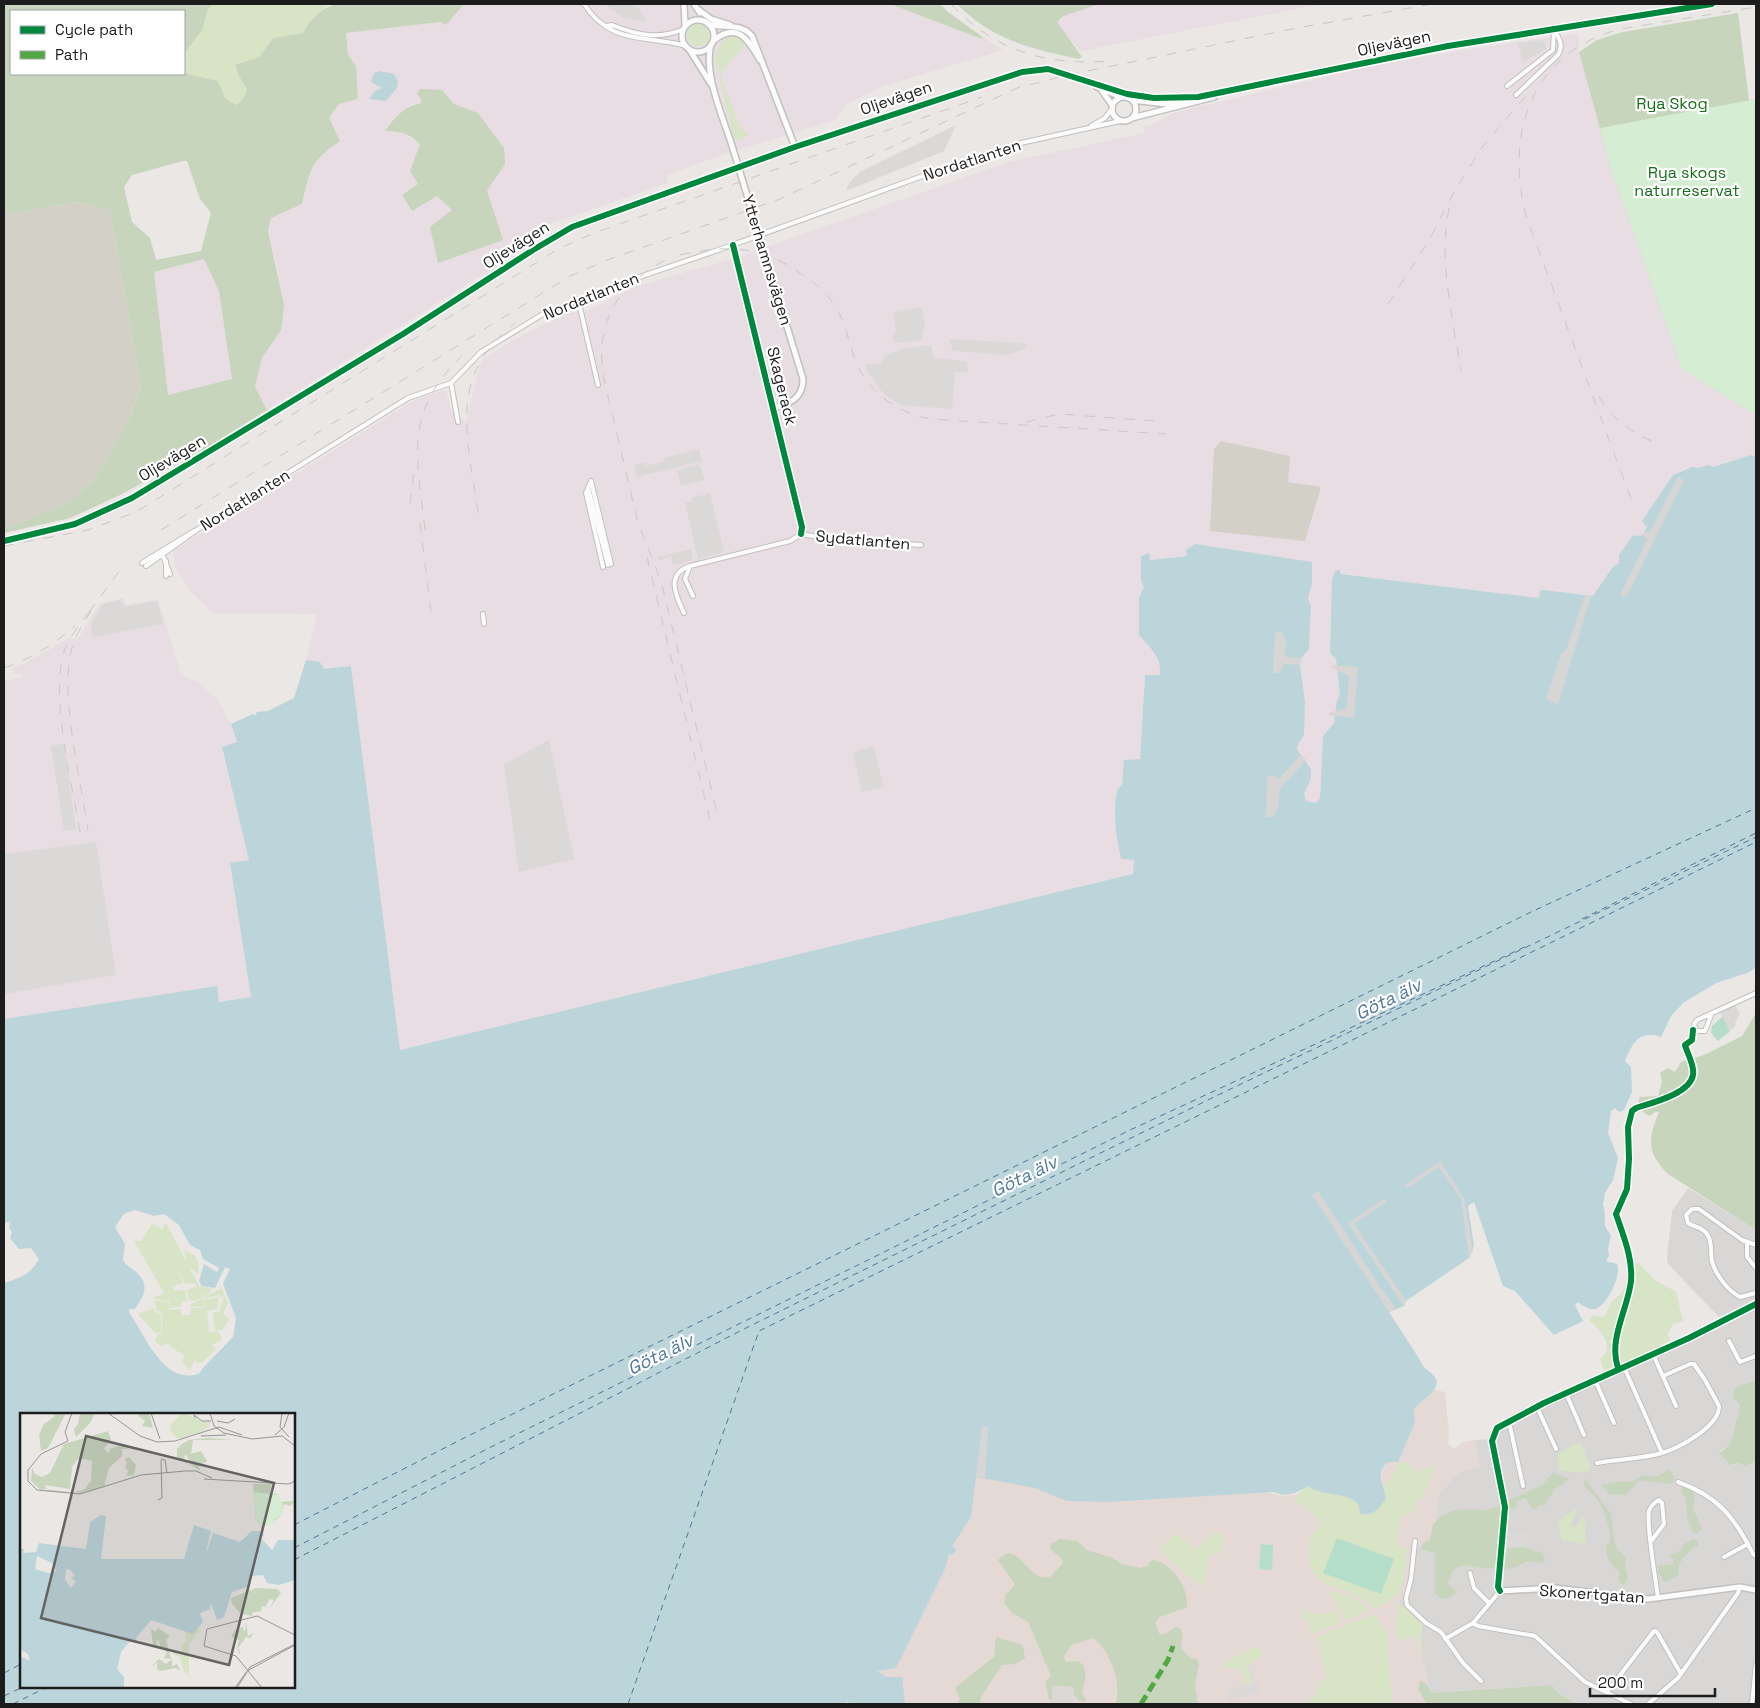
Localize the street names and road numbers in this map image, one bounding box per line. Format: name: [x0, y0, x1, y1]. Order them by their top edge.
street label: Oljevägen: [1355, 25, 1433, 61]
street label: Oljevägen: [857, 76, 935, 120]
street label: Nordatlanten: [920, 134, 1024, 186]
street label: Ytterhamnsvägen: [737, 192, 797, 328]
street label: Oljevägen: [479, 216, 553, 274]
street label: Nordatlanten: [540, 267, 642, 325]
street label: Skagerack: [762, 345, 802, 428]
street label: Oljevägen: [135, 430, 209, 486]
street label: Nordatlanten: [196, 464, 294, 536]
street label: Sydatlanten: [815, 525, 911, 555]
street label: Skonertgatan: [1539, 1580, 1645, 1608]

